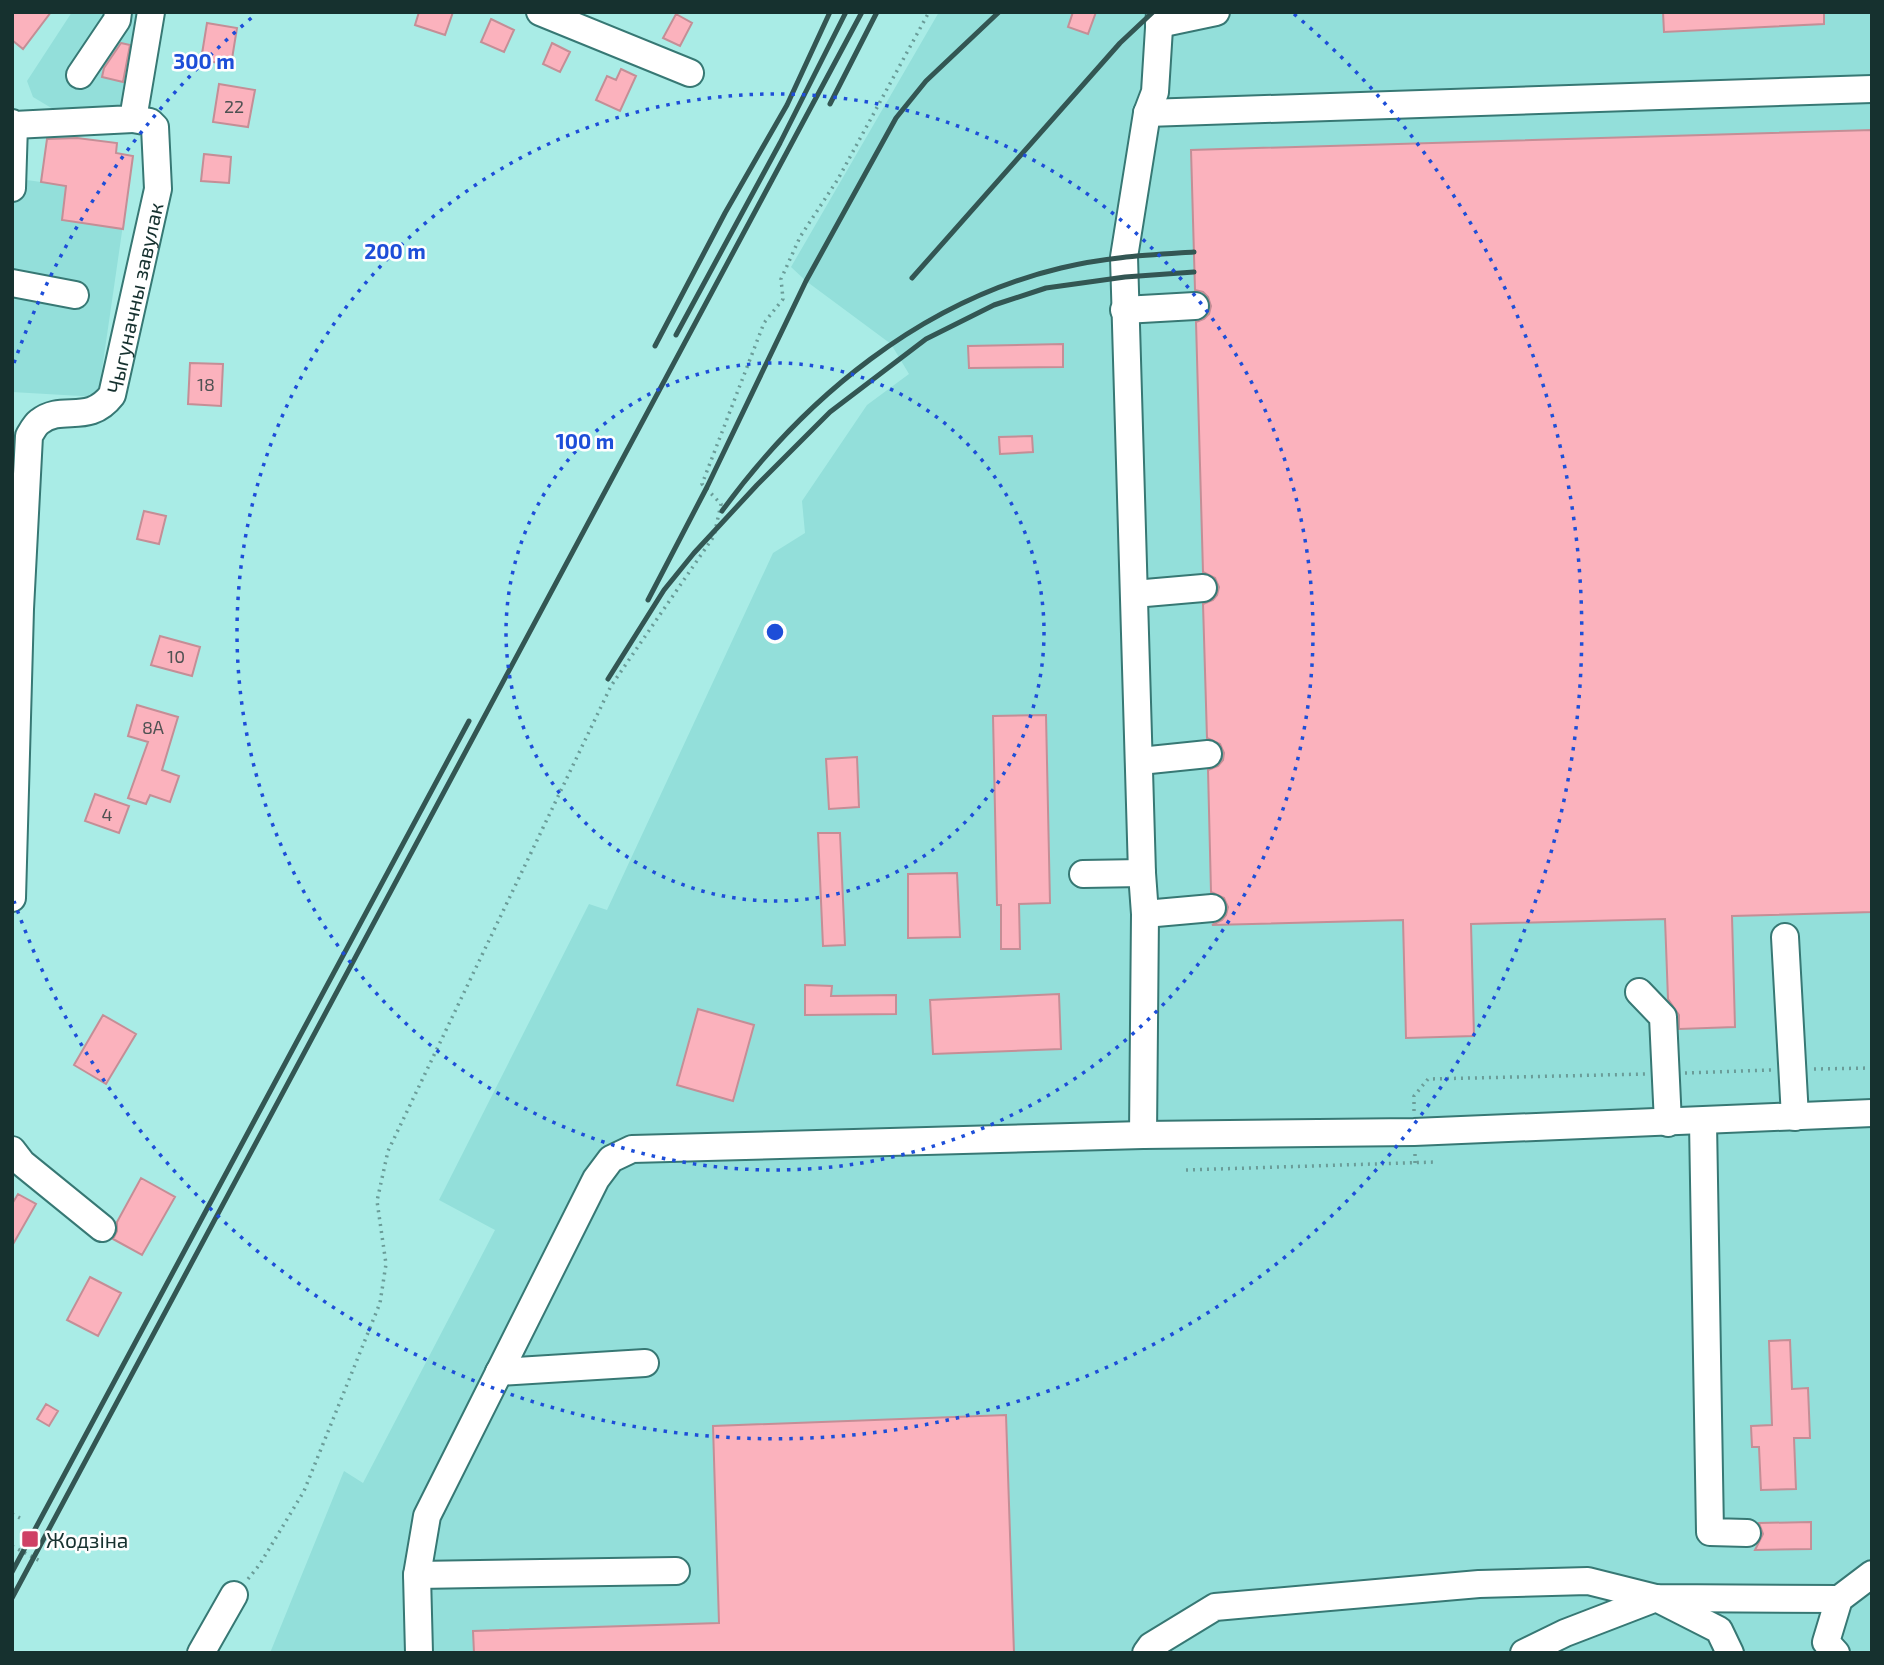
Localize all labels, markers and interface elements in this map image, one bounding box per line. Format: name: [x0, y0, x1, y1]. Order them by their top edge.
text: 300 m: [173, 48, 235, 73]
house number: 22: [224, 95, 244, 117]
street label: Чыгуначны завулак: [100, 200, 167, 396]
text: 200 m: [364, 238, 426, 263]
house number: 18: [197, 373, 215, 395]
text: 100 m: [556, 428, 614, 453]
centre of rings: [763, 620, 787, 644]
house number: 10: [167, 645, 185, 667]
house number: 8А: [142, 716, 165, 738]
house number: 4: [101, 803, 113, 825]
place label: Жодзіна: [46, 1527, 128, 1552]
marker: Жодзіна: [20, 1529, 40, 1549]

